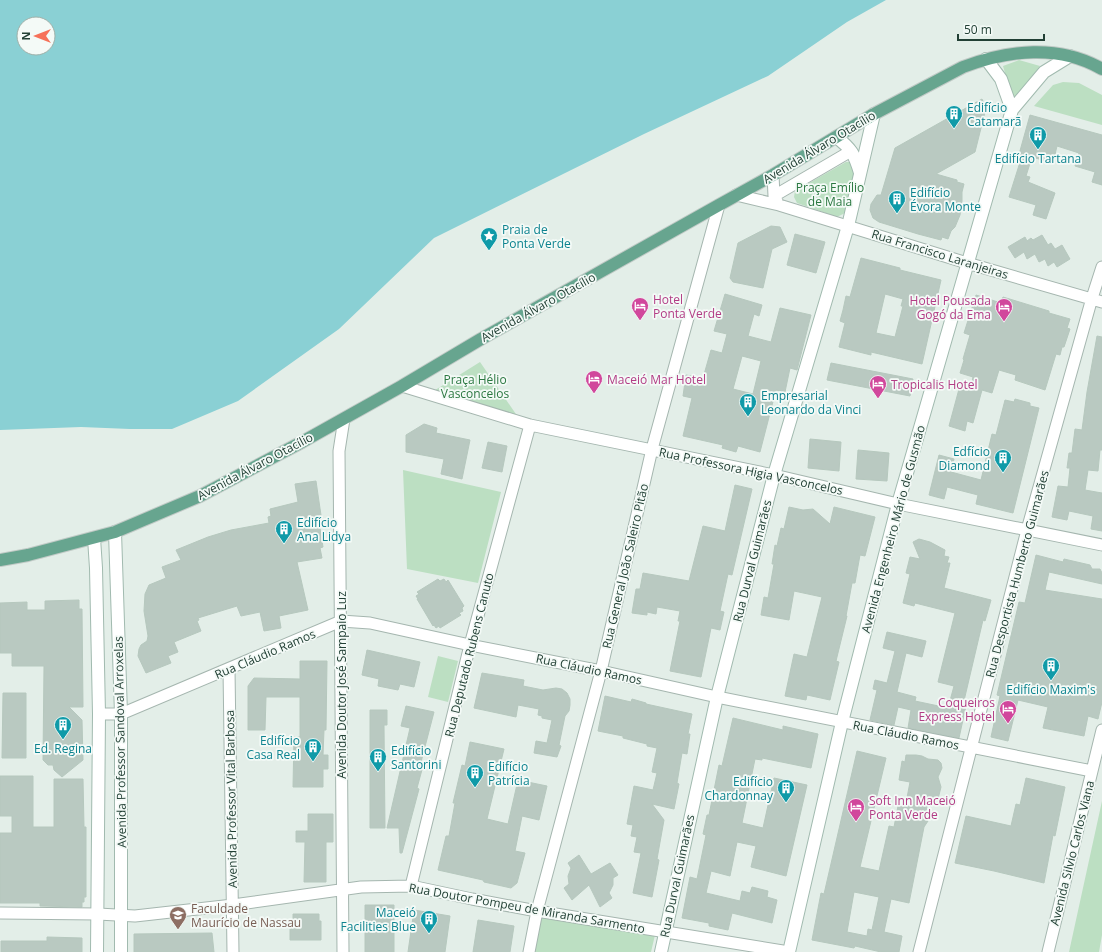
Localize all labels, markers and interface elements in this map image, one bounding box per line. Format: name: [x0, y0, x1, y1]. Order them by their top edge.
north arrow: [16, 16, 56, 56]
scale bar: [958, 16, 1044, 42]
text: 50 m: [964, 21, 992, 38]
text: N: [18, 32, 33, 40]
place label: Edifício Catamarã: [967, 99, 1022, 130]
building icon: Edifício Catamarã: [944, 104, 964, 129]
street label: Avenida Álvaro Otacílio: [759, 107, 879, 187]
building icon: Edifício Tartana: [1028, 125, 1048, 150]
place label: Edifício Tartana: [995, 150, 1081, 167]
park label: Praça Emílio de Maia: [796, 179, 864, 210]
place label: Edifício Évora Monte: [910, 184, 981, 215]
building icon: Edifício Évora Monte: [887, 189, 907, 214]
place label: Praia de Ponta Verde: [502, 221, 571, 252]
street label: Rua Francisco Laranjeiras: [870, 225, 1011, 283]
place icon: Praia de Ponta Verde: [479, 226, 499, 251]
street label: Avenida Álvaro Otacílio: [478, 268, 598, 346]
place label: Hotel Ponta Verde: [653, 291, 722, 322]
place label: Hotel Pousada Gogó da Ema: [910, 292, 991, 323]
hotel icon: Hotel Ponta Verde: [630, 296, 650, 321]
hotel icon: Hotel Pousada Gogó da Ema: [994, 297, 1014, 322]
hotel icon: Maceió Mar Hotel: [584, 369, 604, 394]
park label: Praça Hélio Vasconcelos: [441, 371, 509, 402]
place label: Maceió Mar Hotel: [607, 371, 706, 388]
hotel icon: Tropicalis Hotel: [868, 374, 888, 399]
place label: Tropicalis Hotel: [891, 376, 978, 393]
place label: Empresarial Leonardo da Vinci: [761, 387, 861, 418]
building icon: Empresarial Leonardo da Vinci: [738, 392, 758, 417]
street label: Avenida Engenheiro Mário de Gusmão: [857, 423, 929, 635]
street label: Avenida Álvaro Otacílio: [194, 428, 316, 504]
street label: Rua Professora Higia Vasconcelos: [658, 443, 845, 499]
place label: Edfício Diamond: [939, 443, 990, 474]
building icon: Edfício Diamond: [993, 448, 1013, 473]
street label: Rua Desportista Humberto Guimarães: [981, 468, 1053, 680]
street label: Rua General João Saleiro Pitão: [598, 482, 652, 650]
street label: Rua Durval Guimarães: [729, 498, 775, 624]
place label: Edifício Ana Lidya: [297, 514, 351, 545]
building icon: Edifício Ana Lidya: [274, 519, 294, 544]
street label: Rua Deputado Rubens Canuto: [440, 571, 498, 739]
street label: Avenida Doutor José Sampaio Luz: [333, 591, 350, 779]
street label: Rua Cláudio Ramos: [212, 625, 318, 683]
street label: Avenida Professor Sandoval Arroxelas: [110, 636, 130, 848]
street label: Rua Cláudio Ramos: [534, 649, 644, 689]
building icon: Edifício Maxim's: [1041, 656, 1061, 681]
place label: Edifício Maxim's: [1006, 681, 1096, 698]
place label: Coqueiros Express Hotel: [918, 694, 995, 725]
hotel icon: Coqueiros Express Hotel: [998, 699, 1018, 724]
street label: Avenida Professor Vital Barbosa: [221, 710, 241, 888]
building icon: Ed. Regina: [53, 715, 73, 740]
street label: Rua Cláudio Ramos: [851, 716, 961, 754]
place label: Edifício Casa Real: [246, 732, 300, 763]
building icon: Edifício Casa Real: [303, 737, 323, 762]
place label: Ed. Regina: [34, 740, 92, 757]
place label: Edifício Santorini: [391, 742, 441, 773]
building icon: Edifício Santorini: [368, 747, 388, 772]
place label: Edifício Patrícia: [488, 758, 530, 789]
building icon: Edifício Patrícia: [465, 763, 485, 788]
place label: Edifício Chardonnay: [705, 773, 774, 804]
building icon: Edifício Chardonnay: [776, 778, 796, 803]
street label: Avenida Silvio Carlos Viana: [1046, 779, 1098, 927]
place label: Soft Inn Maceió Ponta Verde: [869, 792, 956, 823]
hotel icon: Soft Inn Maceió Ponta Verde: [846, 797, 866, 822]
street label: Rua Durval Guimarães: [656, 813, 698, 939]
street label: Rua Doutor Pompeu de Miranda Sarmento: [408, 879, 646, 937]
place label: Faculdade Maurício de Nassau: [191, 900, 301, 931]
place label: Maceió Facilities Blue: [341, 904, 416, 935]
school or university icon: Faculdade Maurício de Nassau: [168, 905, 188, 930]
building icon: Maceió Facilities Blue: [419, 909, 439, 934]

